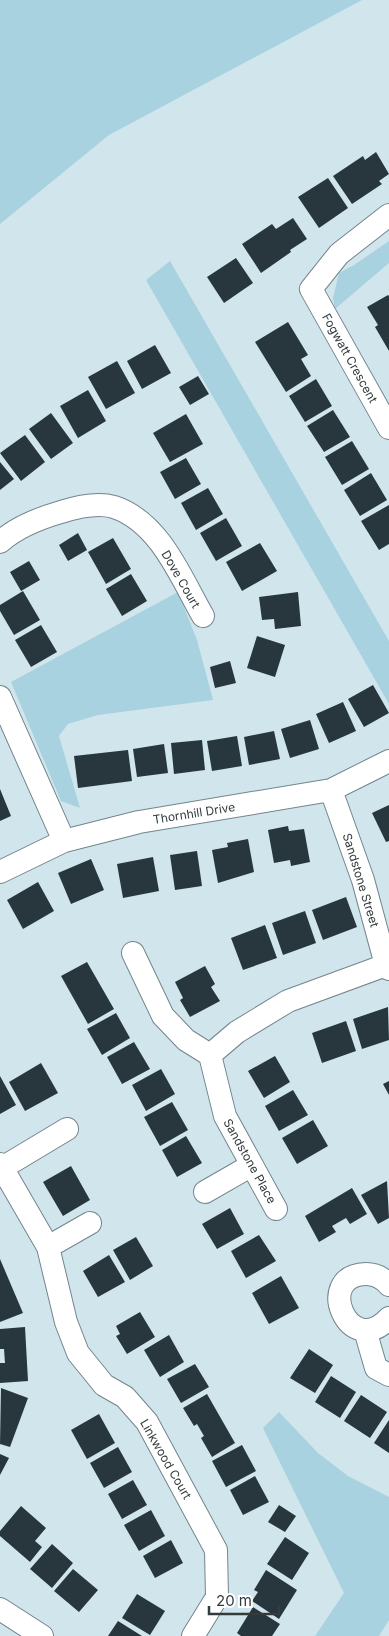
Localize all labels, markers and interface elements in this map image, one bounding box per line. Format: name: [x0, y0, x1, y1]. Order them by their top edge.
street label: Fogwatt Crescent: [319, 311, 381, 405]
street label: Dove Court: [158, 547, 204, 611]
street label: Thornhill Drive: [152, 799, 236, 827]
street label: Sandstone Street: [340, 831, 382, 929]
street label: Sandstone Place: [220, 1116, 280, 1206]
street label: Linkwood Court: [137, 1416, 195, 1502]
scale bar: [209, 1584, 279, 1616]
text: 20 m: [216, 1591, 252, 1610]

